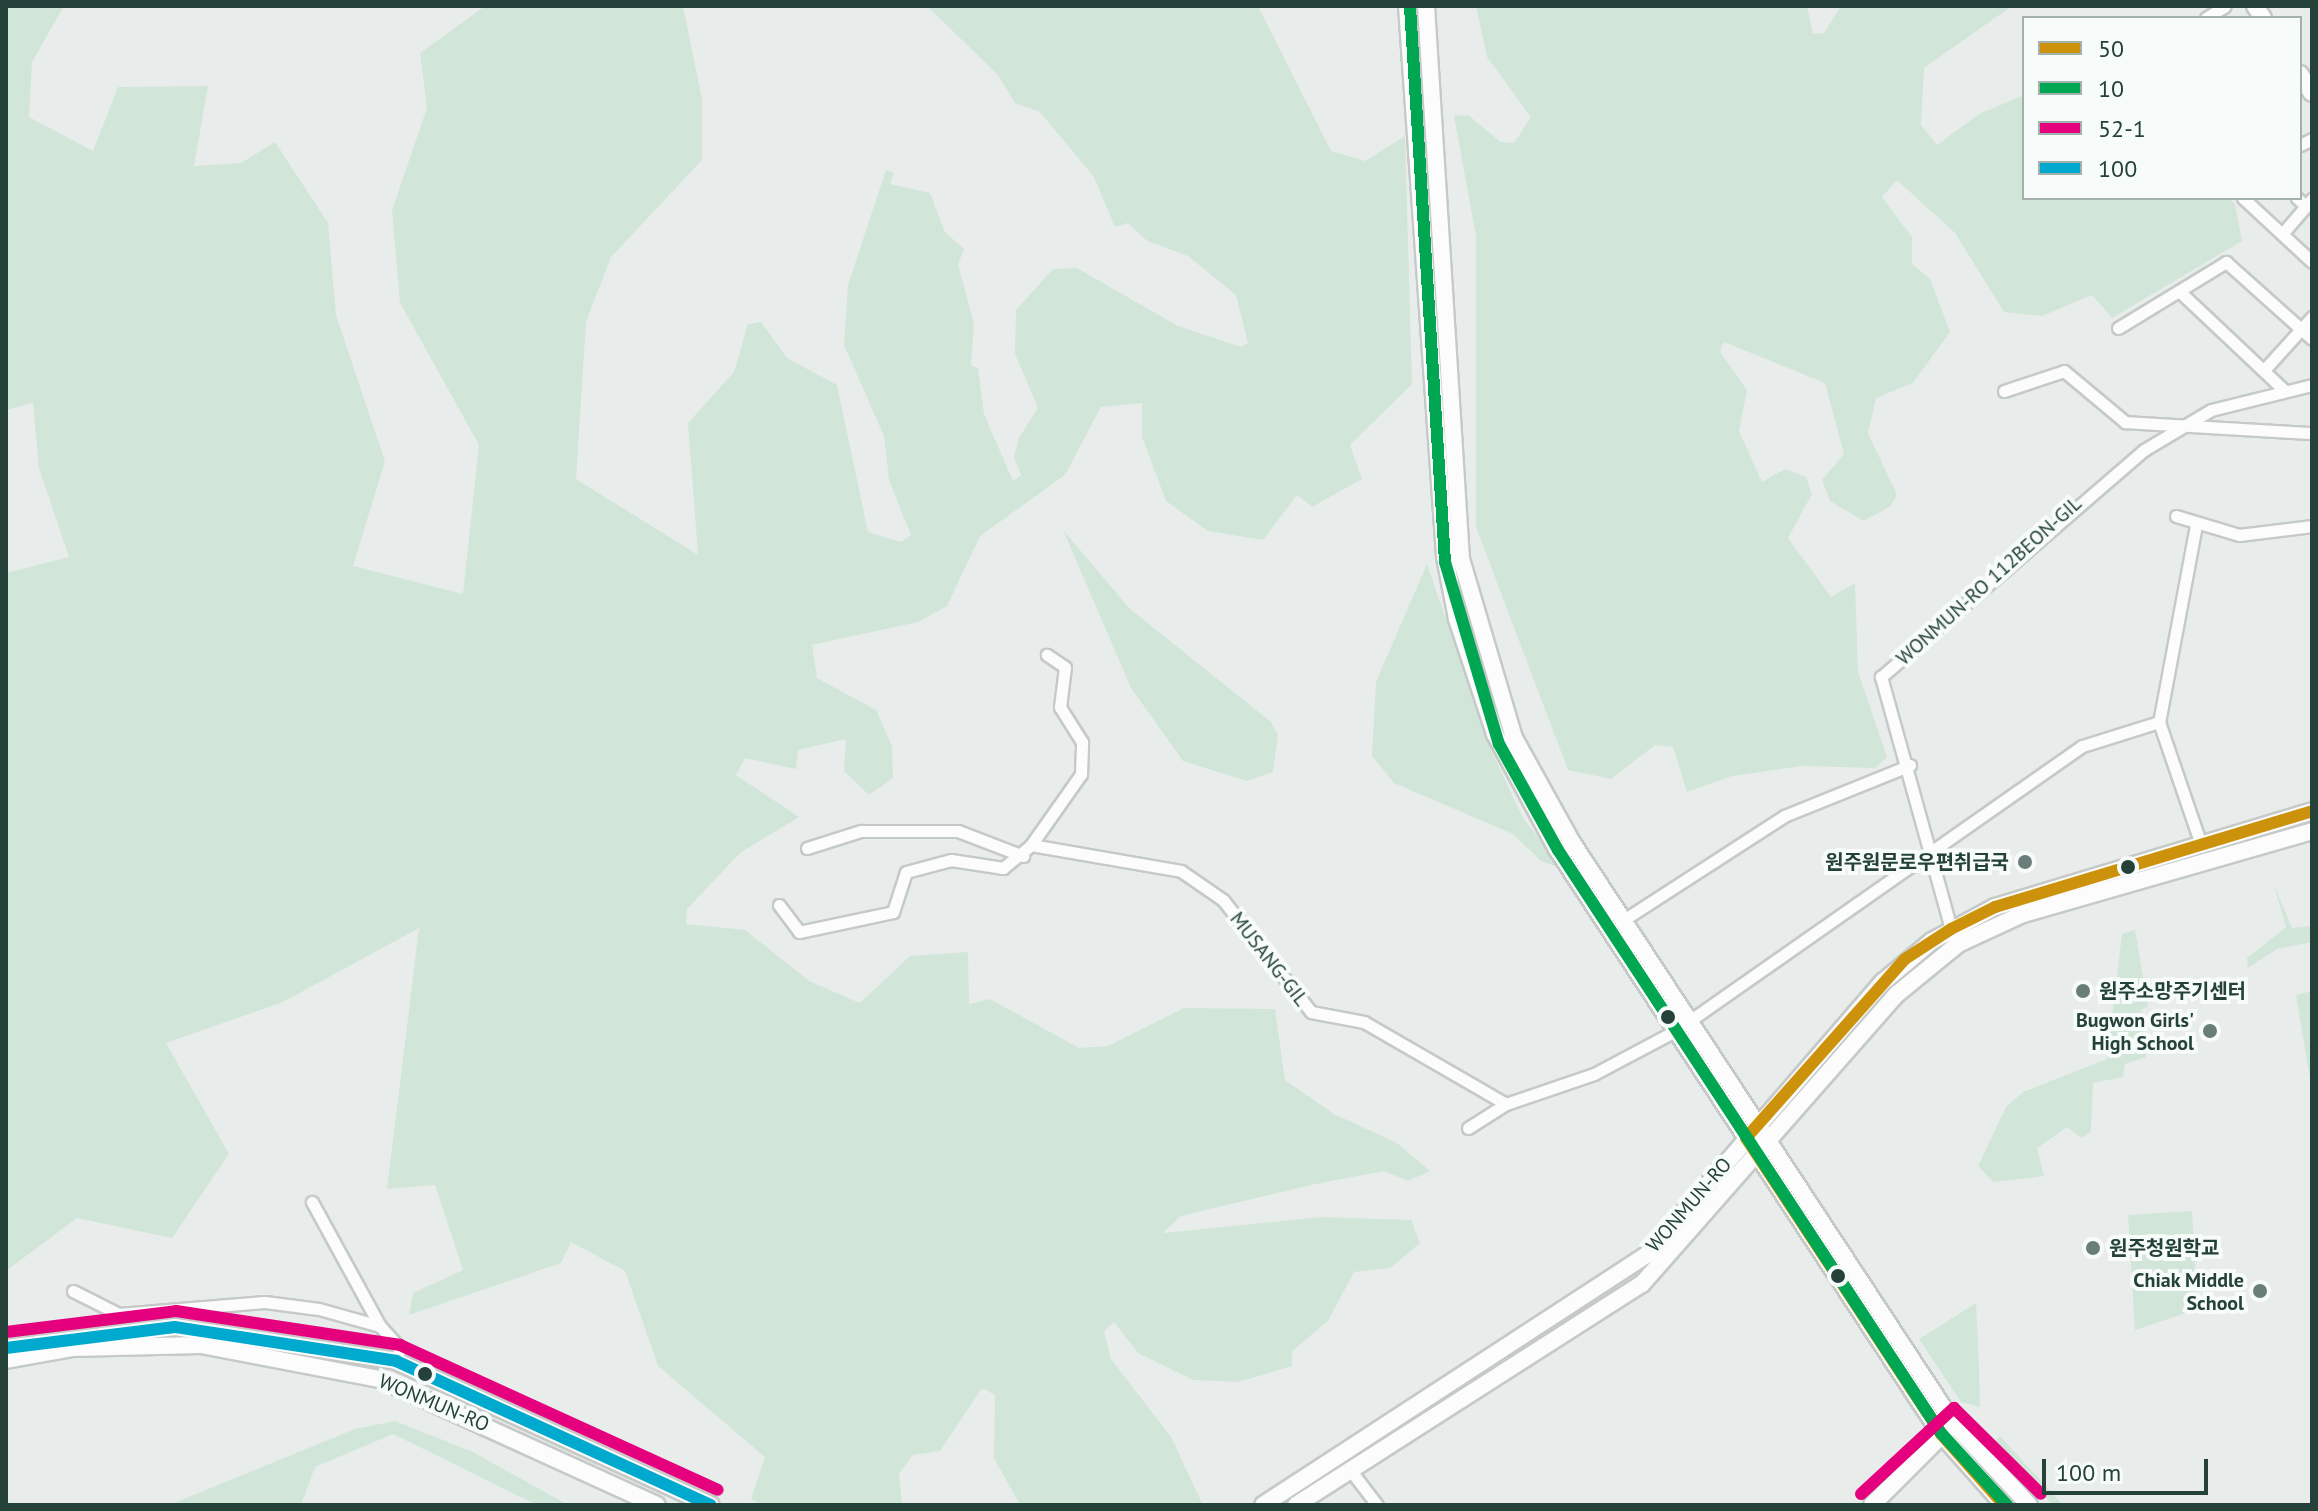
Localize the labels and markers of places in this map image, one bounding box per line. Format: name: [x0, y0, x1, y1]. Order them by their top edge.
place label: 원주원문로우편취급국: [1825, 850, 2009, 874]
marker: 원주원문로우편취급국: [2016, 853, 2034, 871]
unlabelled marker: [2120, 859, 2136, 875]
place label: 원주소망주기센터: [2099, 979, 2246, 1003]
marker: 원주소망주기센터: [2074, 982, 2092, 1000]
place label: Bugwon Girls' High School: [2076, 1008, 2194, 1055]
unlabelled marker: [1660, 1009, 1676, 1025]
marker: Bugwon Girls' High School: [2201, 1022, 2219, 1040]
place label: 원주청원학교: [2109, 1236, 2219, 1260]
marker: 원주청원학교: [2084, 1239, 2102, 1257]
unlabelled marker: [1830, 1268, 1846, 1284]
place label: Chiak Middle School: [2133, 1268, 2244, 1315]
marker: Chiak Middle School: [2251, 1282, 2269, 1300]
unlabelled marker: [417, 1366, 433, 1382]

